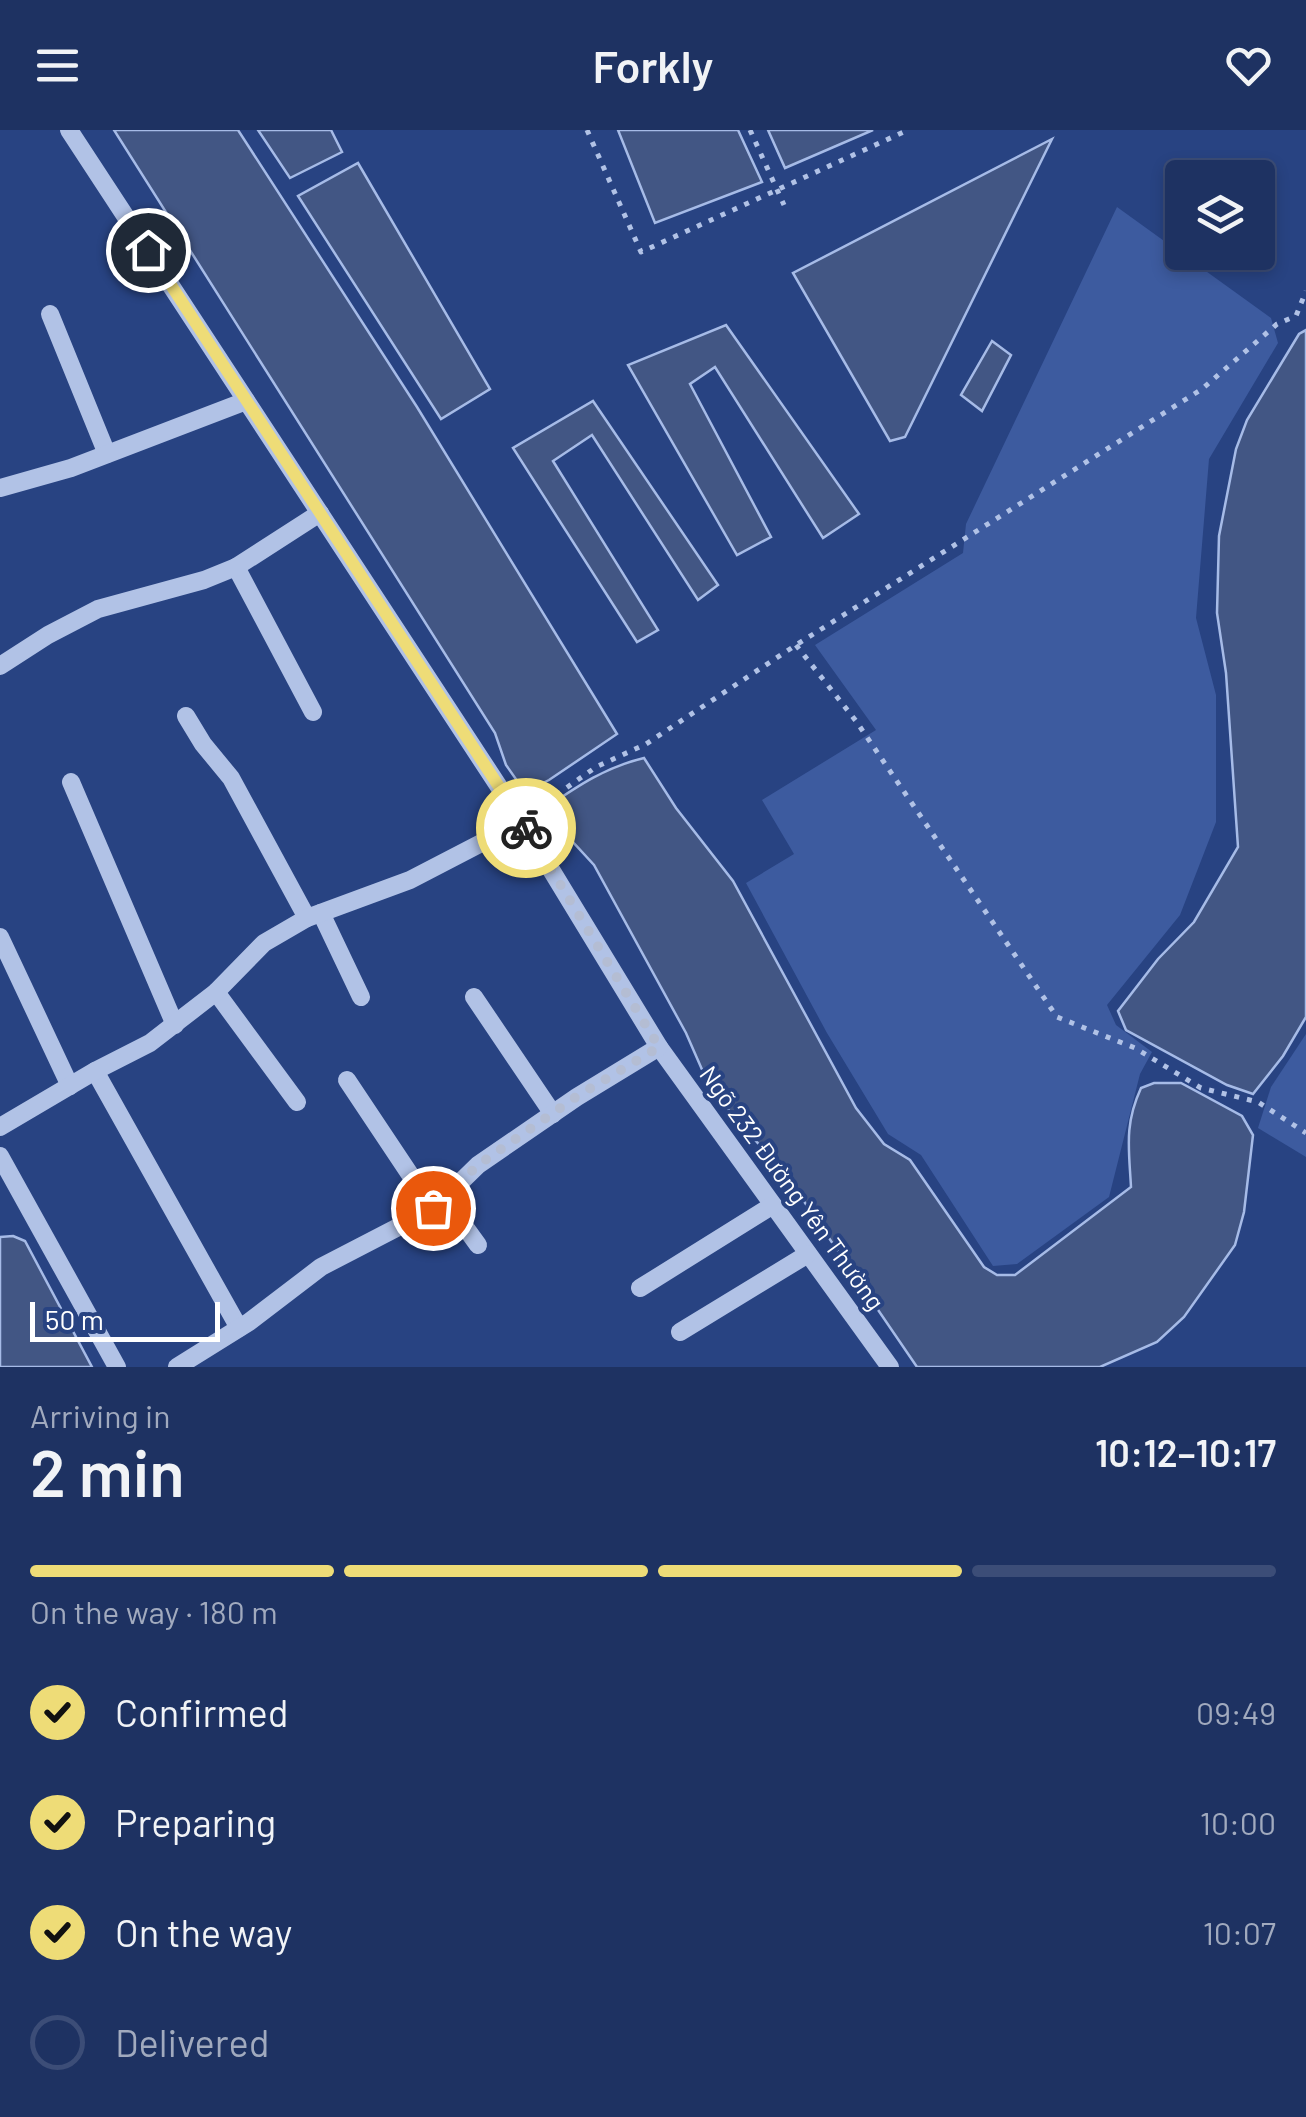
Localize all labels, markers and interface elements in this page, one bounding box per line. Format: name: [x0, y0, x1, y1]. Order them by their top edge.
icon: menu: [30, 38, 85, 93]
text: Forkly: [592, 38, 714, 92]
icon: heart: [1221, 38, 1276, 93]
map controls: [1165, 160, 1275, 270]
button: layers: [1165, 160, 1275, 270]
pin: [106, 208, 191, 293]
icon: home: [121, 223, 176, 278]
courier: [476, 778, 576, 878]
icon: bike: [499, 801, 554, 856]
street label: Ngõ 232 Đường Yên Thường: [694, 1059, 892, 1315]
pin: [391, 1166, 476, 1251]
icon: bag: [406, 1181, 461, 1236]
scale bar: [30, 1297, 220, 1342]
text: 50 m: [45, 1302, 104, 1336]
text: Arriving in: [30, 1396, 170, 1434]
text: 10:12–10:17: [1095, 1429, 1276, 1475]
text: 2 min: [30, 1432, 185, 1510]
text: On the way · 180 m: [30, 1592, 278, 1630]
icon: check: [30, 1685, 85, 1740]
text: Confirmed: [115, 1689, 288, 1735]
text: 09:49: [1196, 1693, 1276, 1731]
icon: check: [30, 1795, 85, 1850]
text: Preparing: [115, 1799, 276, 1845]
text: 10:00: [1200, 1803, 1276, 1841]
icon: check: [30, 1905, 85, 1960]
text: On the way: [115, 1909, 292, 1955]
text: 10:07: [1203, 1913, 1276, 1951]
text: Delivered: [115, 2019, 269, 2065]

